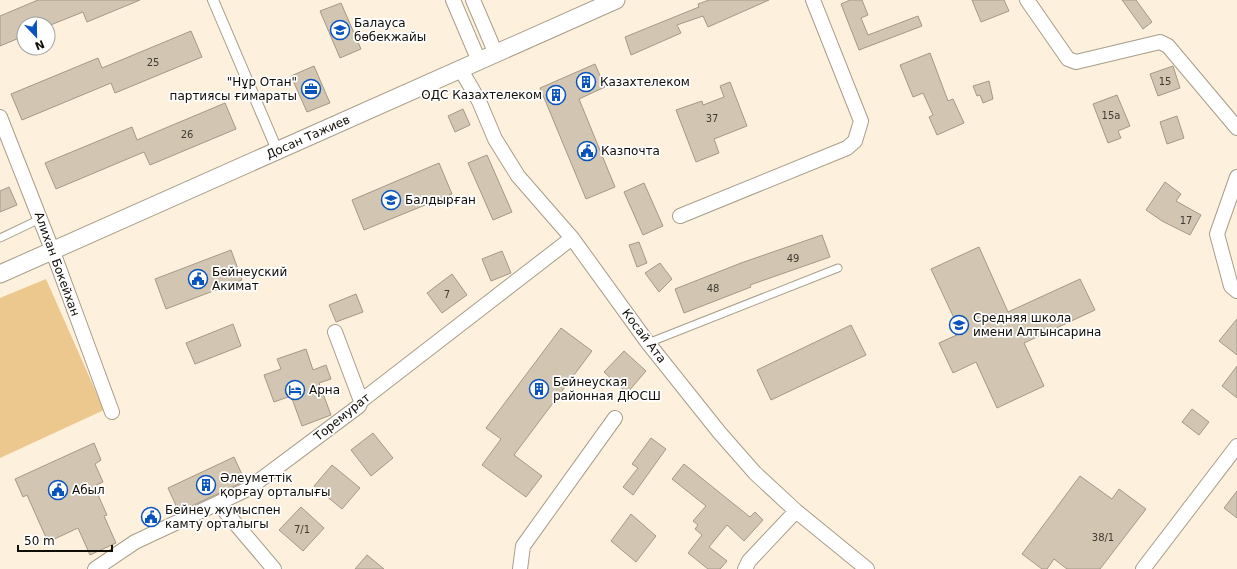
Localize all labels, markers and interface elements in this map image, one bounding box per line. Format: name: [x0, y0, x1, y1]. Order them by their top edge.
north arrow: [16, 16, 56, 56]
place label: Балауса бөбекжайы: [354, 16, 426, 44]
school or university icon: Балауса бөбекжайы: [329, 19, 351, 41]
text: N: [33, 37, 46, 53]
house number: 25: [147, 57, 159, 68]
building icon: Казахтелеком: [575, 71, 597, 93]
place label: "Нұр Отан" партиясы ғимараты: [170, 75, 297, 103]
place label: Казахтелеком: [600, 75, 690, 89]
house number: 15: [1159, 76, 1171, 87]
office icon: "Нұр Отан" партиясы ғимараты: [300, 78, 322, 100]
building icon: ОДС Казахтелеком: [545, 84, 567, 106]
place label: ОДС Казахтелеком: [421, 88, 542, 102]
house number: 15а: [1102, 110, 1120, 121]
street label: Досан Тажиев: [264, 112, 352, 162]
house number: 37: [706, 113, 718, 124]
house number: 26: [181, 129, 193, 140]
public building icon: Казпочта: [576, 140, 598, 162]
place label: Казпочта: [601, 144, 660, 158]
school or university icon: Балдырған: [380, 189, 402, 211]
place label: Балдырған: [405, 193, 476, 207]
street label: Алихан Бокейхан: [32, 210, 82, 318]
house number: 17: [1180, 215, 1192, 226]
house number: 49: [787, 253, 799, 264]
place label: Бейнеуский Акимат: [212, 265, 287, 293]
public building icon: Бейнеуский Акимат: [187, 268, 209, 290]
house number: 48: [707, 283, 719, 294]
house number: 7: [444, 289, 450, 300]
street label: Косай Ата: [619, 306, 669, 366]
place label: Средняя школа имени Алтынсарина: [973, 311, 1101, 339]
school or university icon: Средняя школа имени Алтынсарина: [948, 314, 970, 336]
place label: Бейнеуская районная ДЮСШ: [553, 375, 661, 403]
building icon: Бейнеуская районная ДЮСШ: [528, 378, 550, 400]
hotel icon: Арна: [284, 379, 306, 401]
place label: Арна: [309, 383, 340, 397]
street label: Торемурат: [310, 390, 373, 444]
place label: Әлеуметтік қорғау орталығы: [220, 471, 331, 499]
building icon: Әлеуметтік қорғау орталығы: [195, 474, 217, 496]
public building icon: Абыл: [47, 479, 69, 501]
place label: Абыл: [72, 483, 105, 497]
place label: Бейнеу жумыспен камту орталыгы: [165, 503, 281, 531]
public building icon: Бейнеу жумыспен камту орталыгы: [140, 506, 162, 528]
house number: 7/1: [294, 524, 310, 535]
scale bar: [18, 527, 112, 553]
house number: 38/1: [1092, 532, 1114, 543]
text: 50 m: [24, 534, 55, 548]

